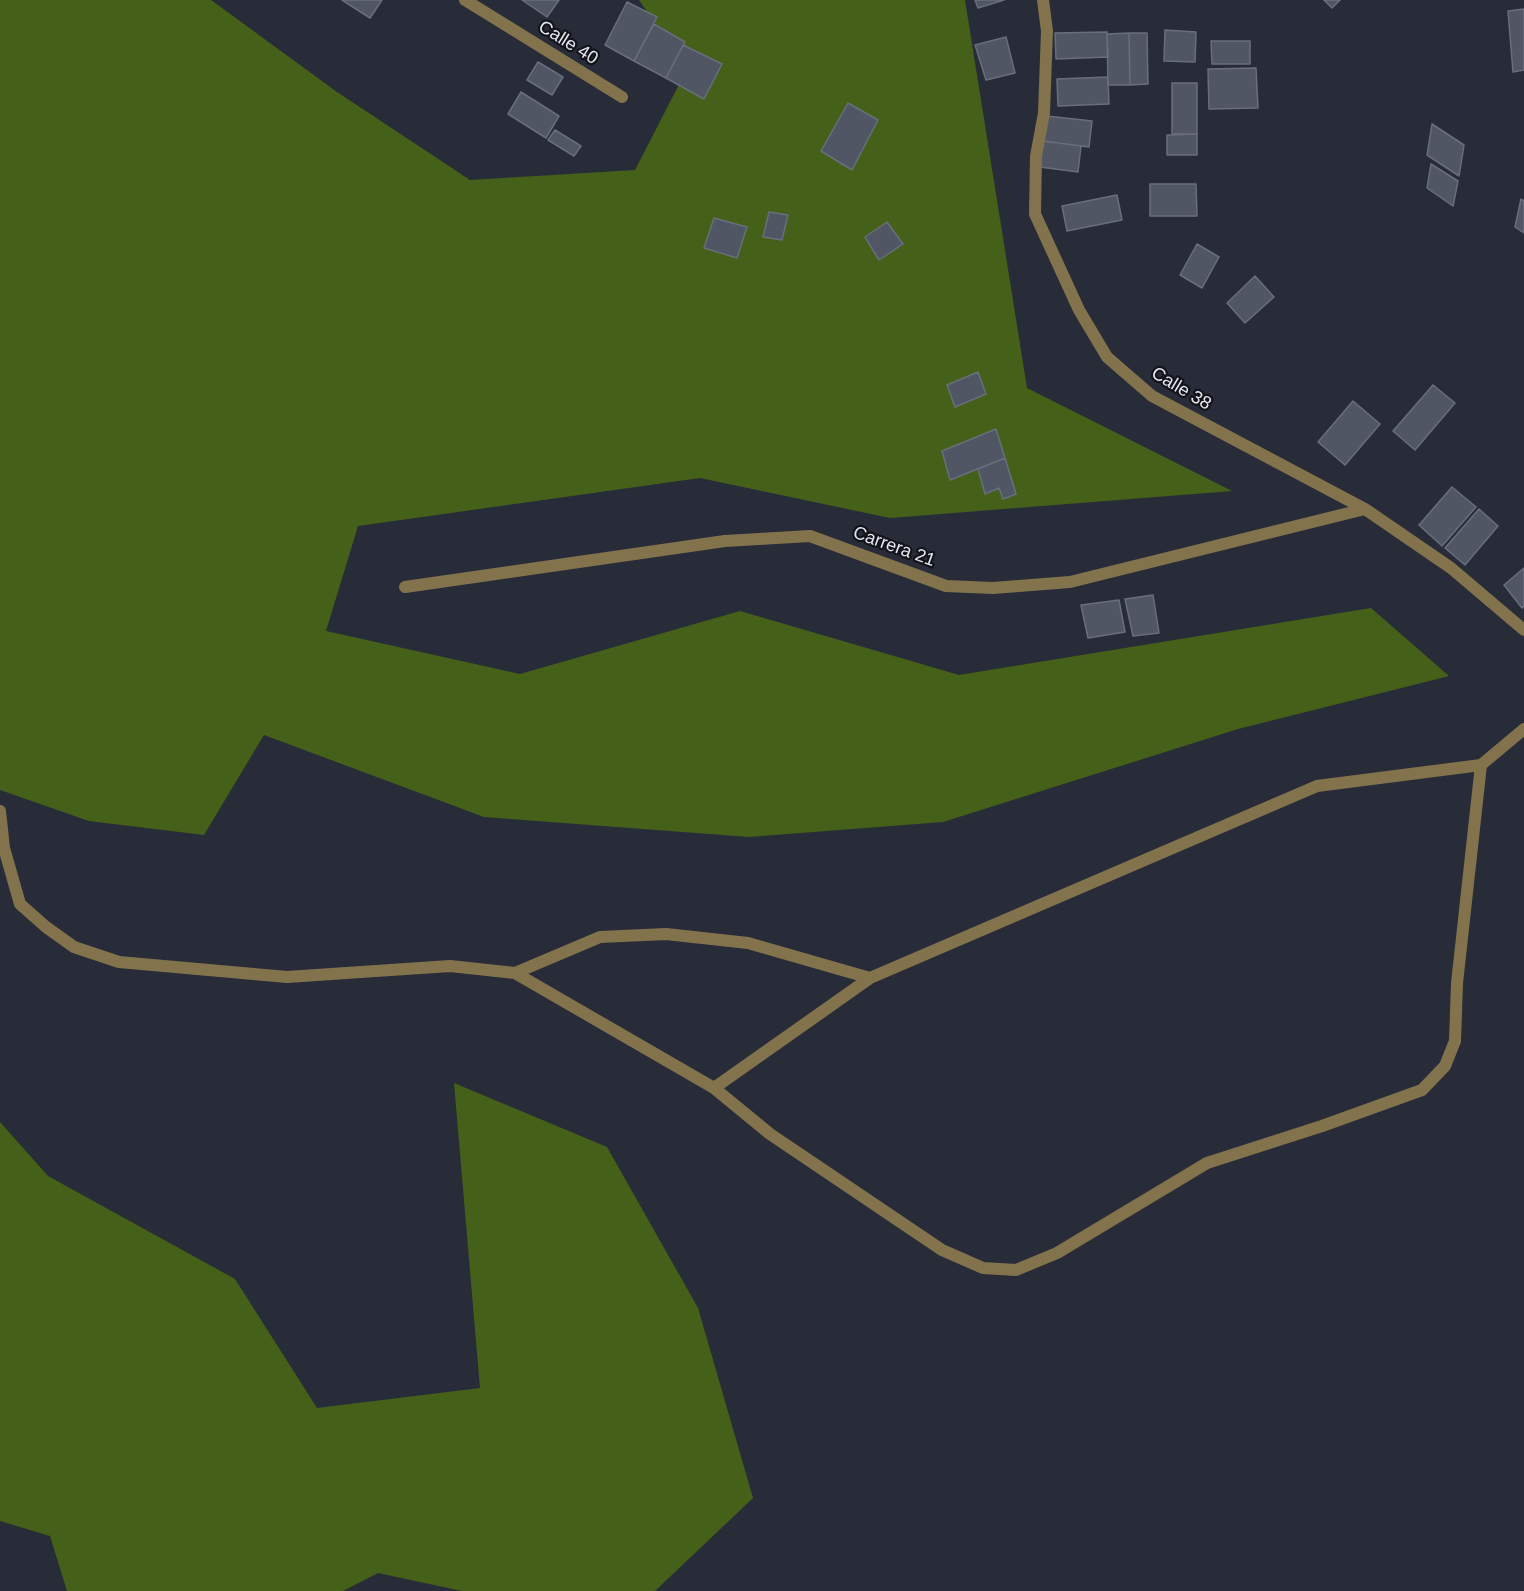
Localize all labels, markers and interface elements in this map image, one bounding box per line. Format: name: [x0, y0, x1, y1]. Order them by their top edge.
street label: Calle 40: [534, 16, 602, 70]
street label: Calle 38: [1147, 363, 1215, 415]
street label: Carrera 21: [850, 522, 938, 572]

